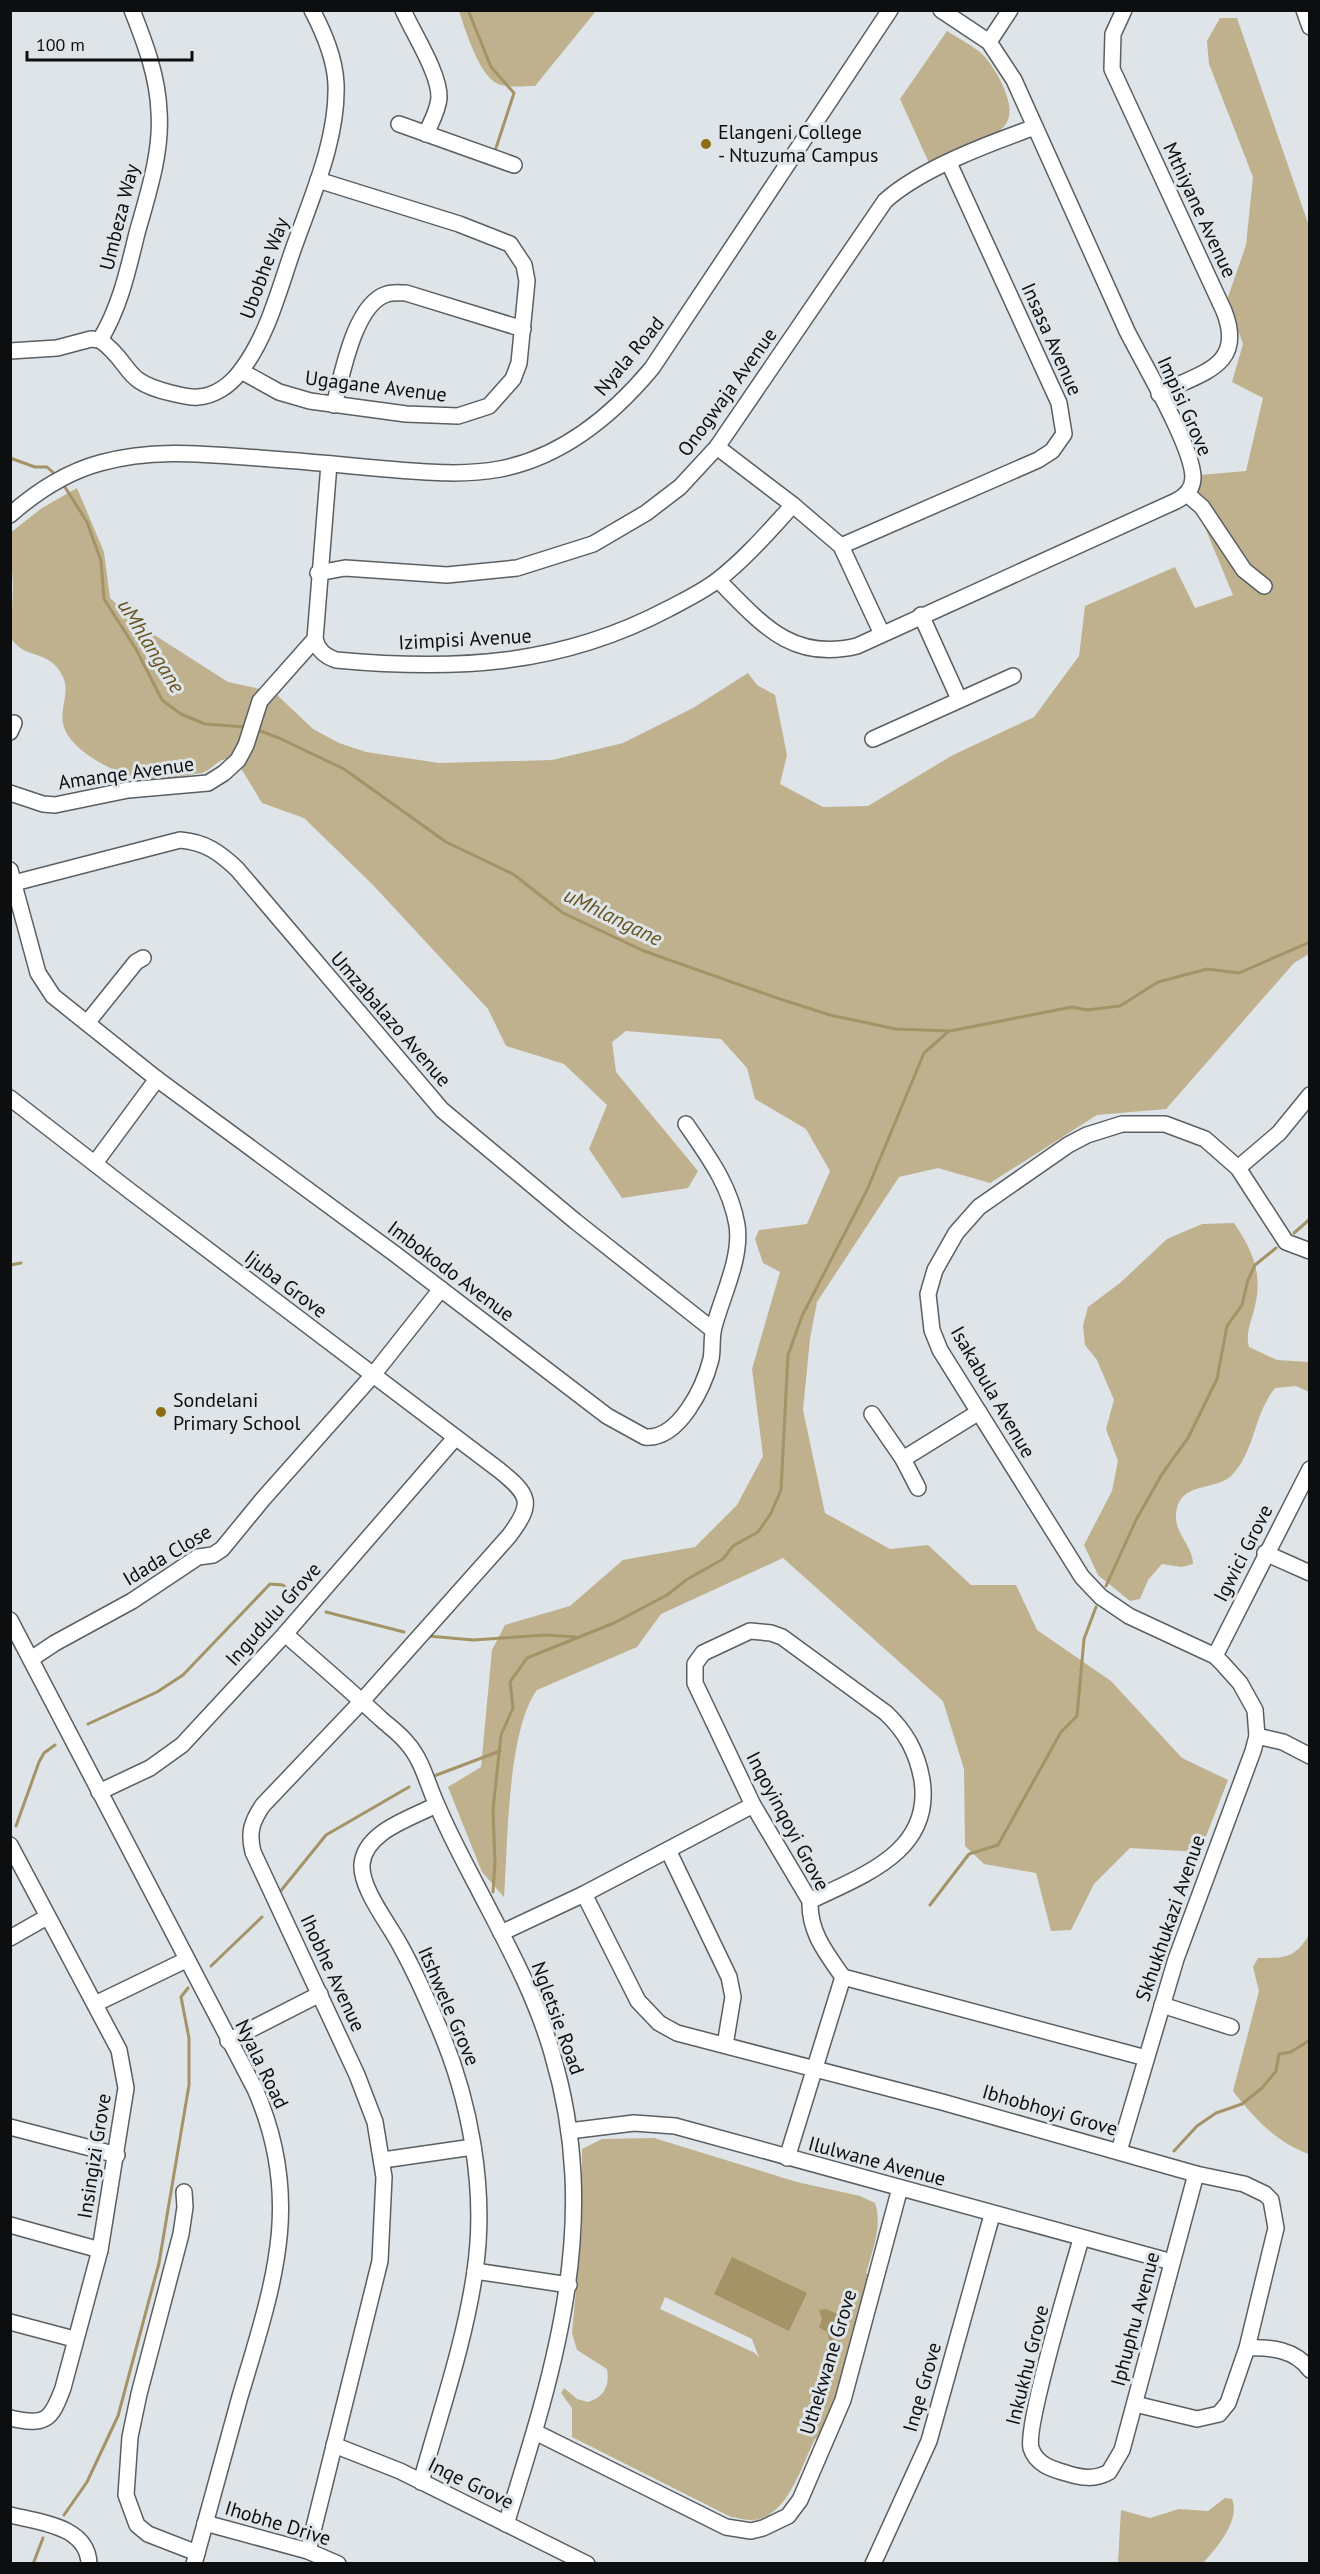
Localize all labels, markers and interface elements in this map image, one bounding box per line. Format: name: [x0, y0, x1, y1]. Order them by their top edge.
scale bar: [27, 24, 192, 62]
text: 100 m: [36, 33, 85, 56]
place label: Elangeni College - Ntuzuma Campus: [718, 119, 878, 168]
marker: Elangeni College - Ntuzuma Campus: [699, 137, 713, 151]
street label: Mthiyane Avenue: [1157, 138, 1243, 282]
street label: Umbeza Way: [93, 160, 145, 273]
street label: Ubobhe Way: [234, 213, 295, 322]
street label: Insasa Avenue: [1016, 279, 1088, 399]
street label: Nyala Road: [588, 311, 670, 401]
street label: Onogwaja Avenue: [671, 322, 783, 462]
street label: Impisi Grove: [1151, 352, 1219, 460]
street label: Ugagane Avenue: [304, 364, 448, 408]
water label: uMhlangane: [112, 594, 191, 698]
street label: Izimpisi Avenue: [398, 623, 532, 655]
street label: Amanqe Avenue: [56, 751, 196, 795]
water label: uMhlangane: [560, 881, 667, 952]
street label: Umzabalazo Avenue: [325, 946, 457, 1092]
street label: Imbokodo Avenue: [382, 1215, 520, 1327]
street label: Ijuba Grove: [239, 1244, 333, 1324]
street label: Isakabula Avenue: [945, 1321, 1041, 1463]
place label: Sondelani Primary School: [173, 1387, 301, 1436]
marker: Sondelani Primary School: [154, 1405, 168, 1419]
street label: Igwici Grove: [1207, 1500, 1279, 1606]
street label: Idada Close: [118, 1518, 216, 1592]
street label: Ingudulu Grove: [220, 1557, 326, 1671]
street label: Inqoyinqoyi Grove: [740, 1747, 836, 1895]
street label: Skhukhukazi Avenue: [1129, 1831, 1211, 2005]
street label: Ihobhe Avenue: [294, 1910, 372, 2036]
street label: Itshwele Grove: [412, 1942, 486, 2070]
street label: Ngletsie Road: [526, 1958, 590, 2078]
street label: Nyala Road: [229, 2015, 295, 2113]
street label: Ibhobhoyi Grove: [979, 2078, 1121, 2142]
street label: Insingizi Grove: [71, 2092, 117, 2220]
street label: Ilulwane Avenue: [805, 2130, 949, 2192]
street label: Iphuphu Avenue: [1105, 2249, 1165, 2389]
street label: Uthekwane Grove: [794, 2286, 862, 2438]
street label: Inkukhu Grove: [1000, 2302, 1054, 2428]
street label: Inqe Grove: [897, 2339, 947, 2435]
street label: Inqe Grove: [424, 2451, 518, 2515]
street label: Ihobhe Drive: [222, 2495, 334, 2551]

